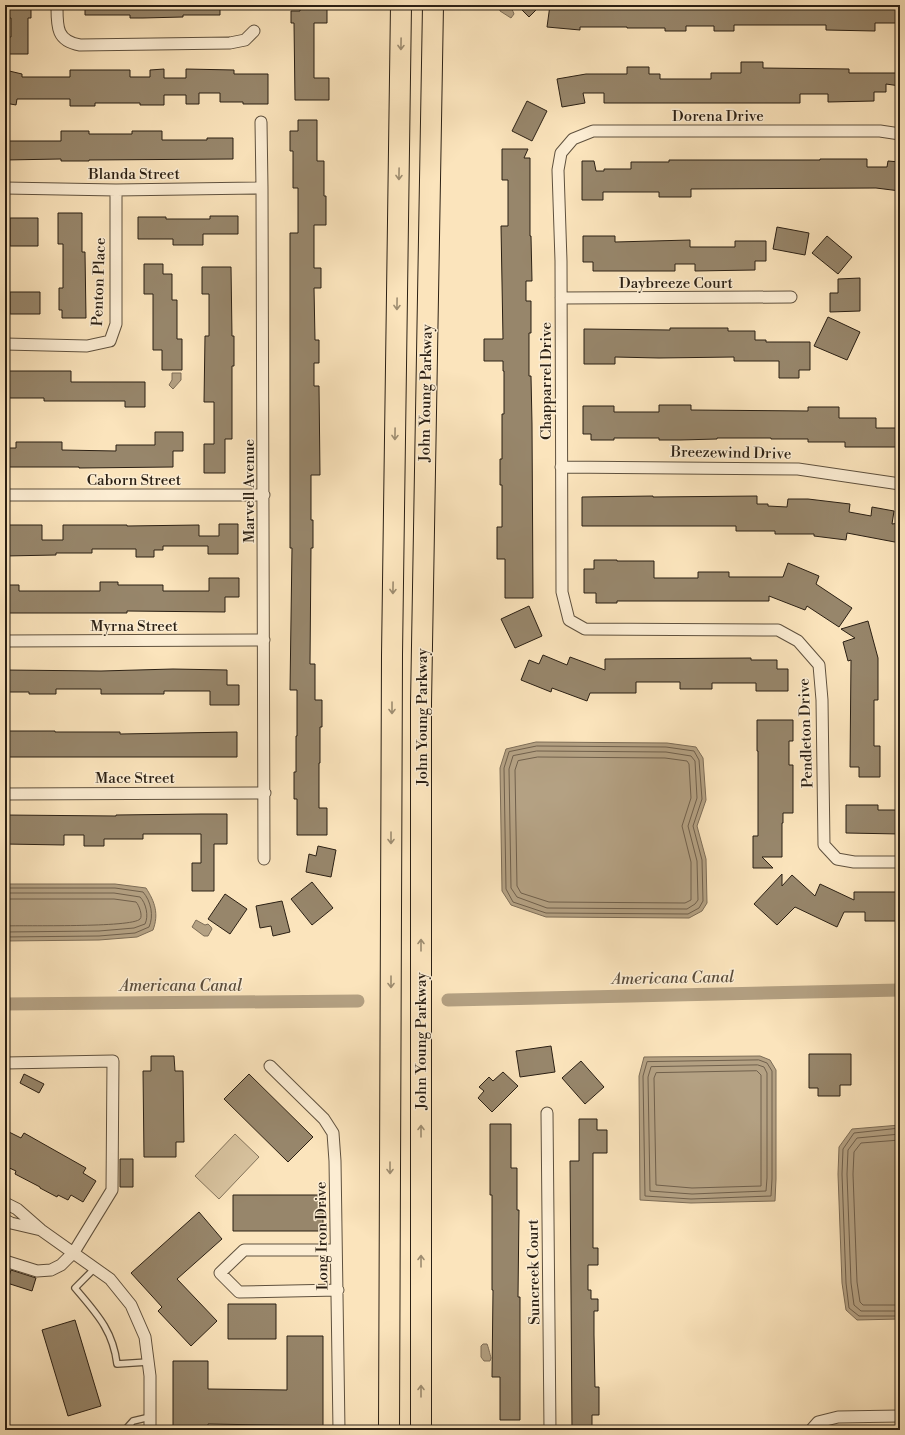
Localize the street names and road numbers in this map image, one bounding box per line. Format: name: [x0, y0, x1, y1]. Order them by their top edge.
street label: Dorena Drive: [672, 107, 764, 126]
street label: Blanda Street: [87, 165, 180, 184]
street label: Penton Place: [88, 237, 110, 327]
street label: Daybreeze Court: [619, 274, 734, 293]
street label: Chapparrel Drive: [537, 322, 556, 440]
street label: John Young Parkway: [415, 323, 437, 463]
street label: Marvell Avenue: [240, 439, 259, 543]
street label: Breezewind Drive: [669, 442, 792, 464]
street label: Caborn Street: [87, 471, 182, 490]
street label: Myrna Street: [90, 617, 179, 636]
street label: John Young Parkway: [413, 647, 432, 787]
street label: Pendleton Drive: [795, 678, 817, 788]
street label: Mace Street: [95, 769, 176, 788]
street label: John Young Parkway: [412, 971, 431, 1111]
street label: Long Iron Drive: [312, 1181, 332, 1291]
street label: Suncreek Court: [524, 1218, 544, 1325]

